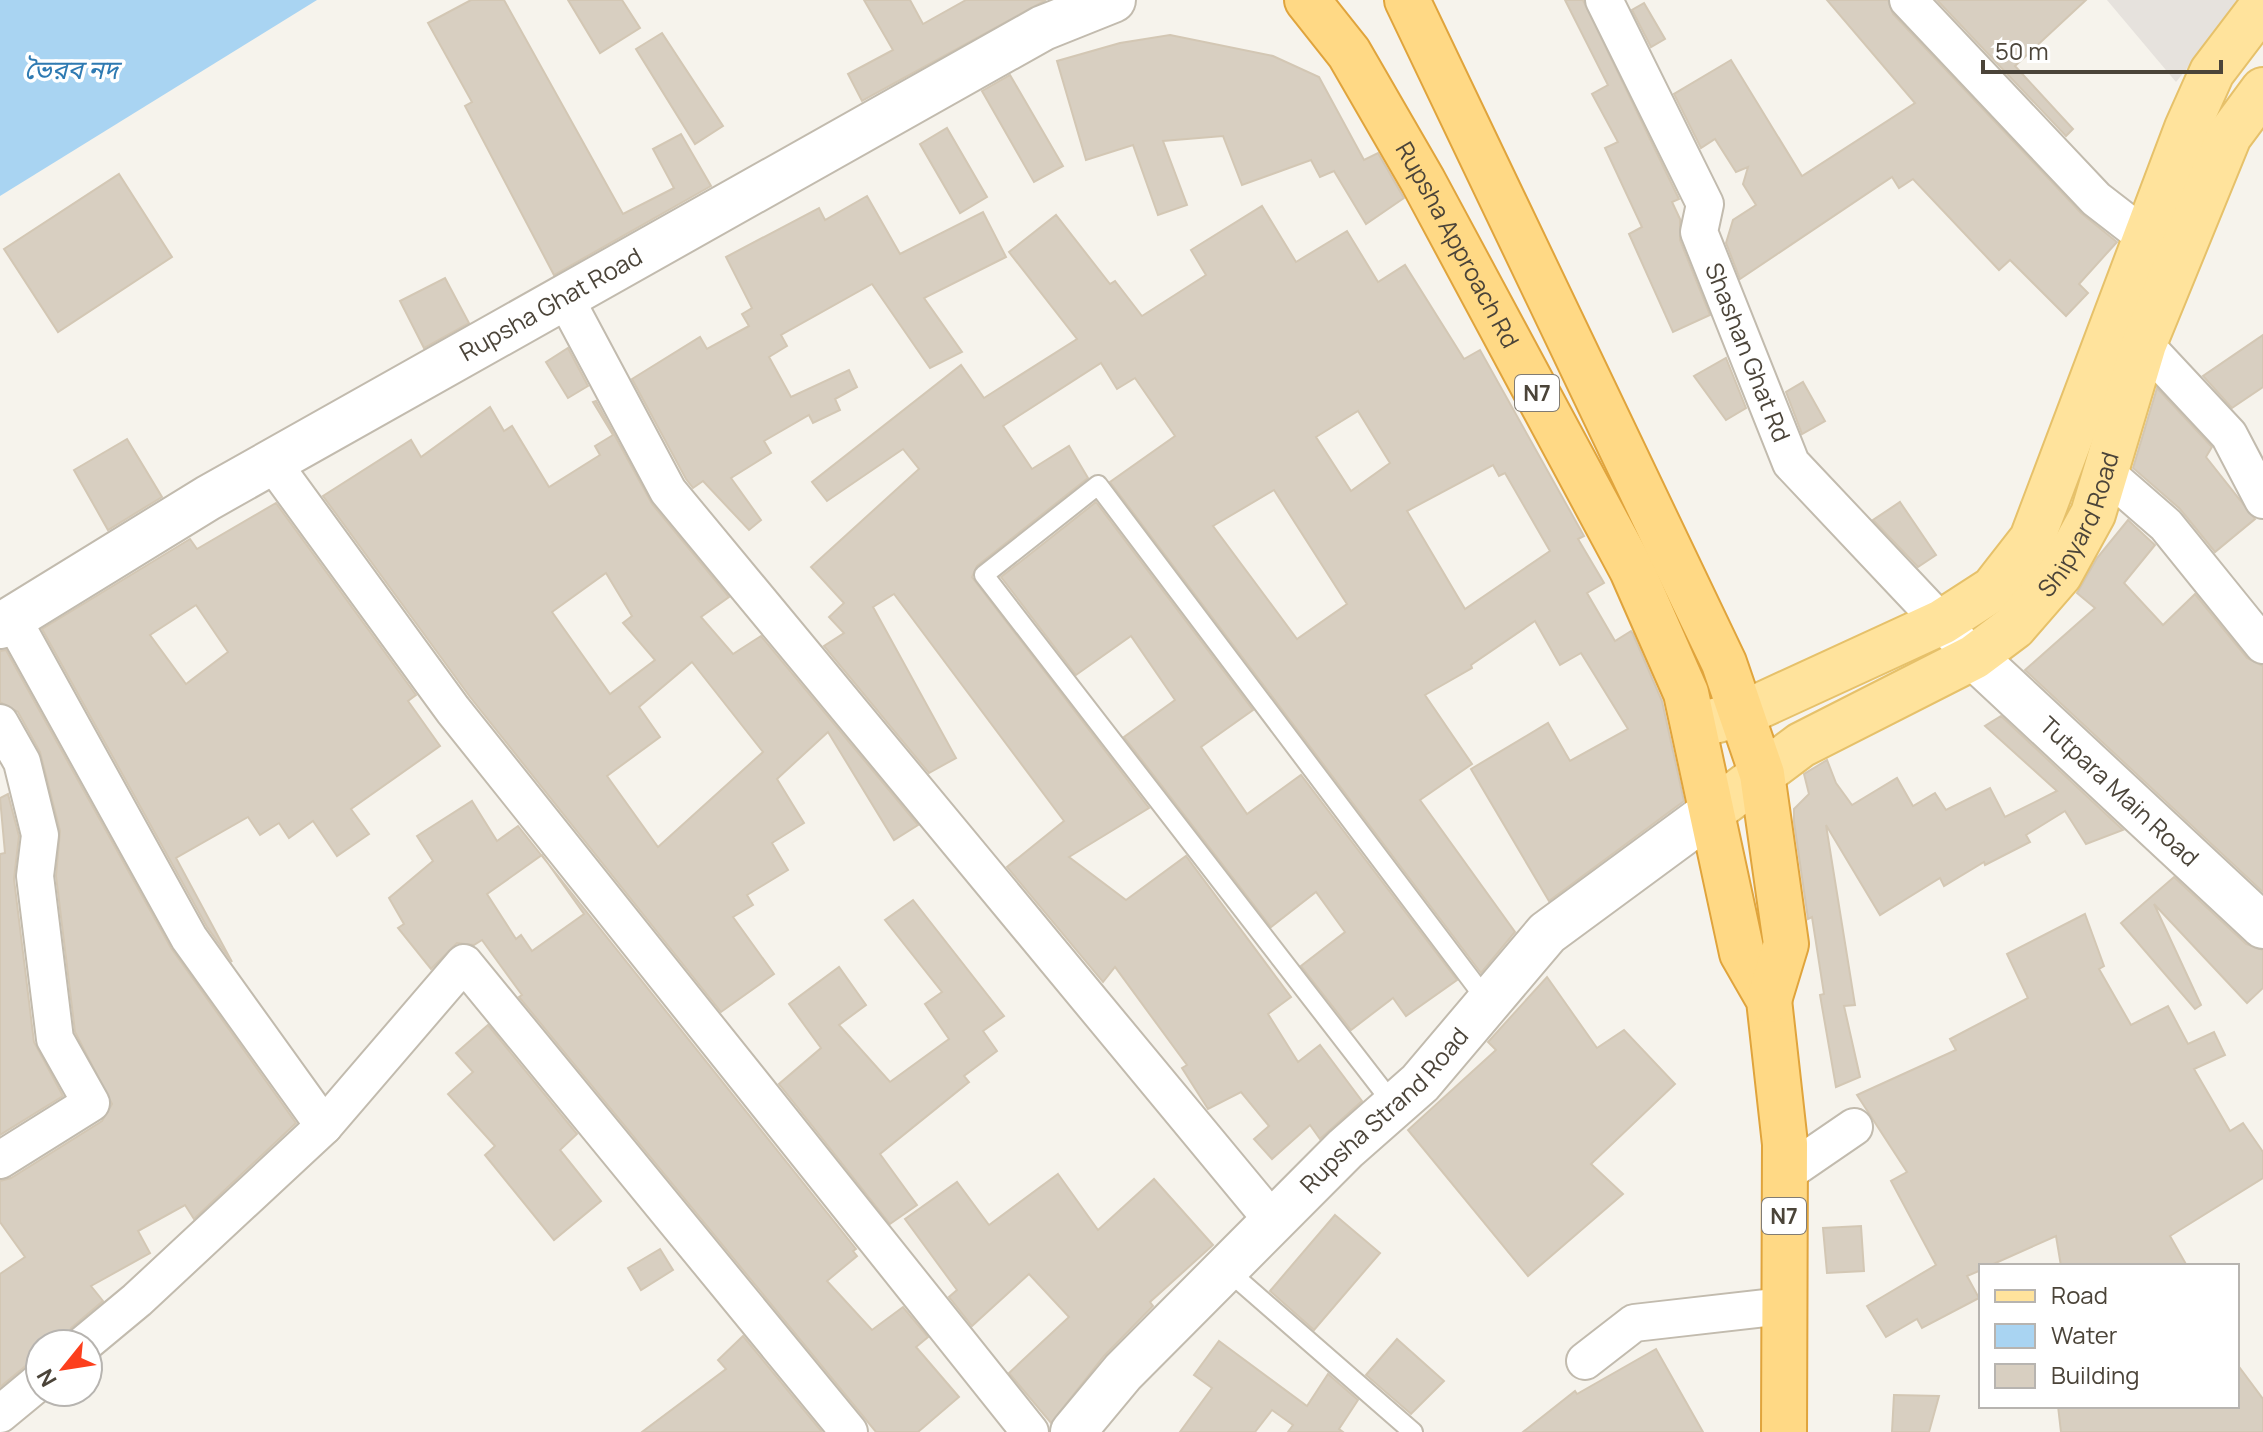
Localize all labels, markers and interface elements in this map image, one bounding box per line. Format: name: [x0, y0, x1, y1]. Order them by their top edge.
scale bar: [1983, 24, 2221, 74]
text: 50 m: [1995, 34, 2049, 67]
water label: ভৈরব নদ: [24, 51, 123, 87]
street label: Rupsha Approach Rd: [1389, 135, 1528, 353]
street label: Rupsha Ghat Road: [453, 239, 648, 368]
street label: Shashan Ghat Rd: [1698, 258, 1799, 446]
road number: N7: [1515, 375, 1559, 411]
street label: Shipyard Road: [2029, 448, 2126, 603]
street label: Tutpara Main Road: [2033, 709, 2207, 873]
street label: Rupsha Strand Road: [1292, 1020, 1475, 1200]
road number: N7: [1762, 1198, 1806, 1234]
legend: [1979, 1264, 2239, 1408]
text: Road: [2051, 1278, 2108, 1311]
text: Water: [2051, 1318, 2118, 1351]
north arrow: [24, 1328, 104, 1408]
text: Building: [2051, 1358, 2139, 1391]
text: N: [30, 1364, 64, 1392]

